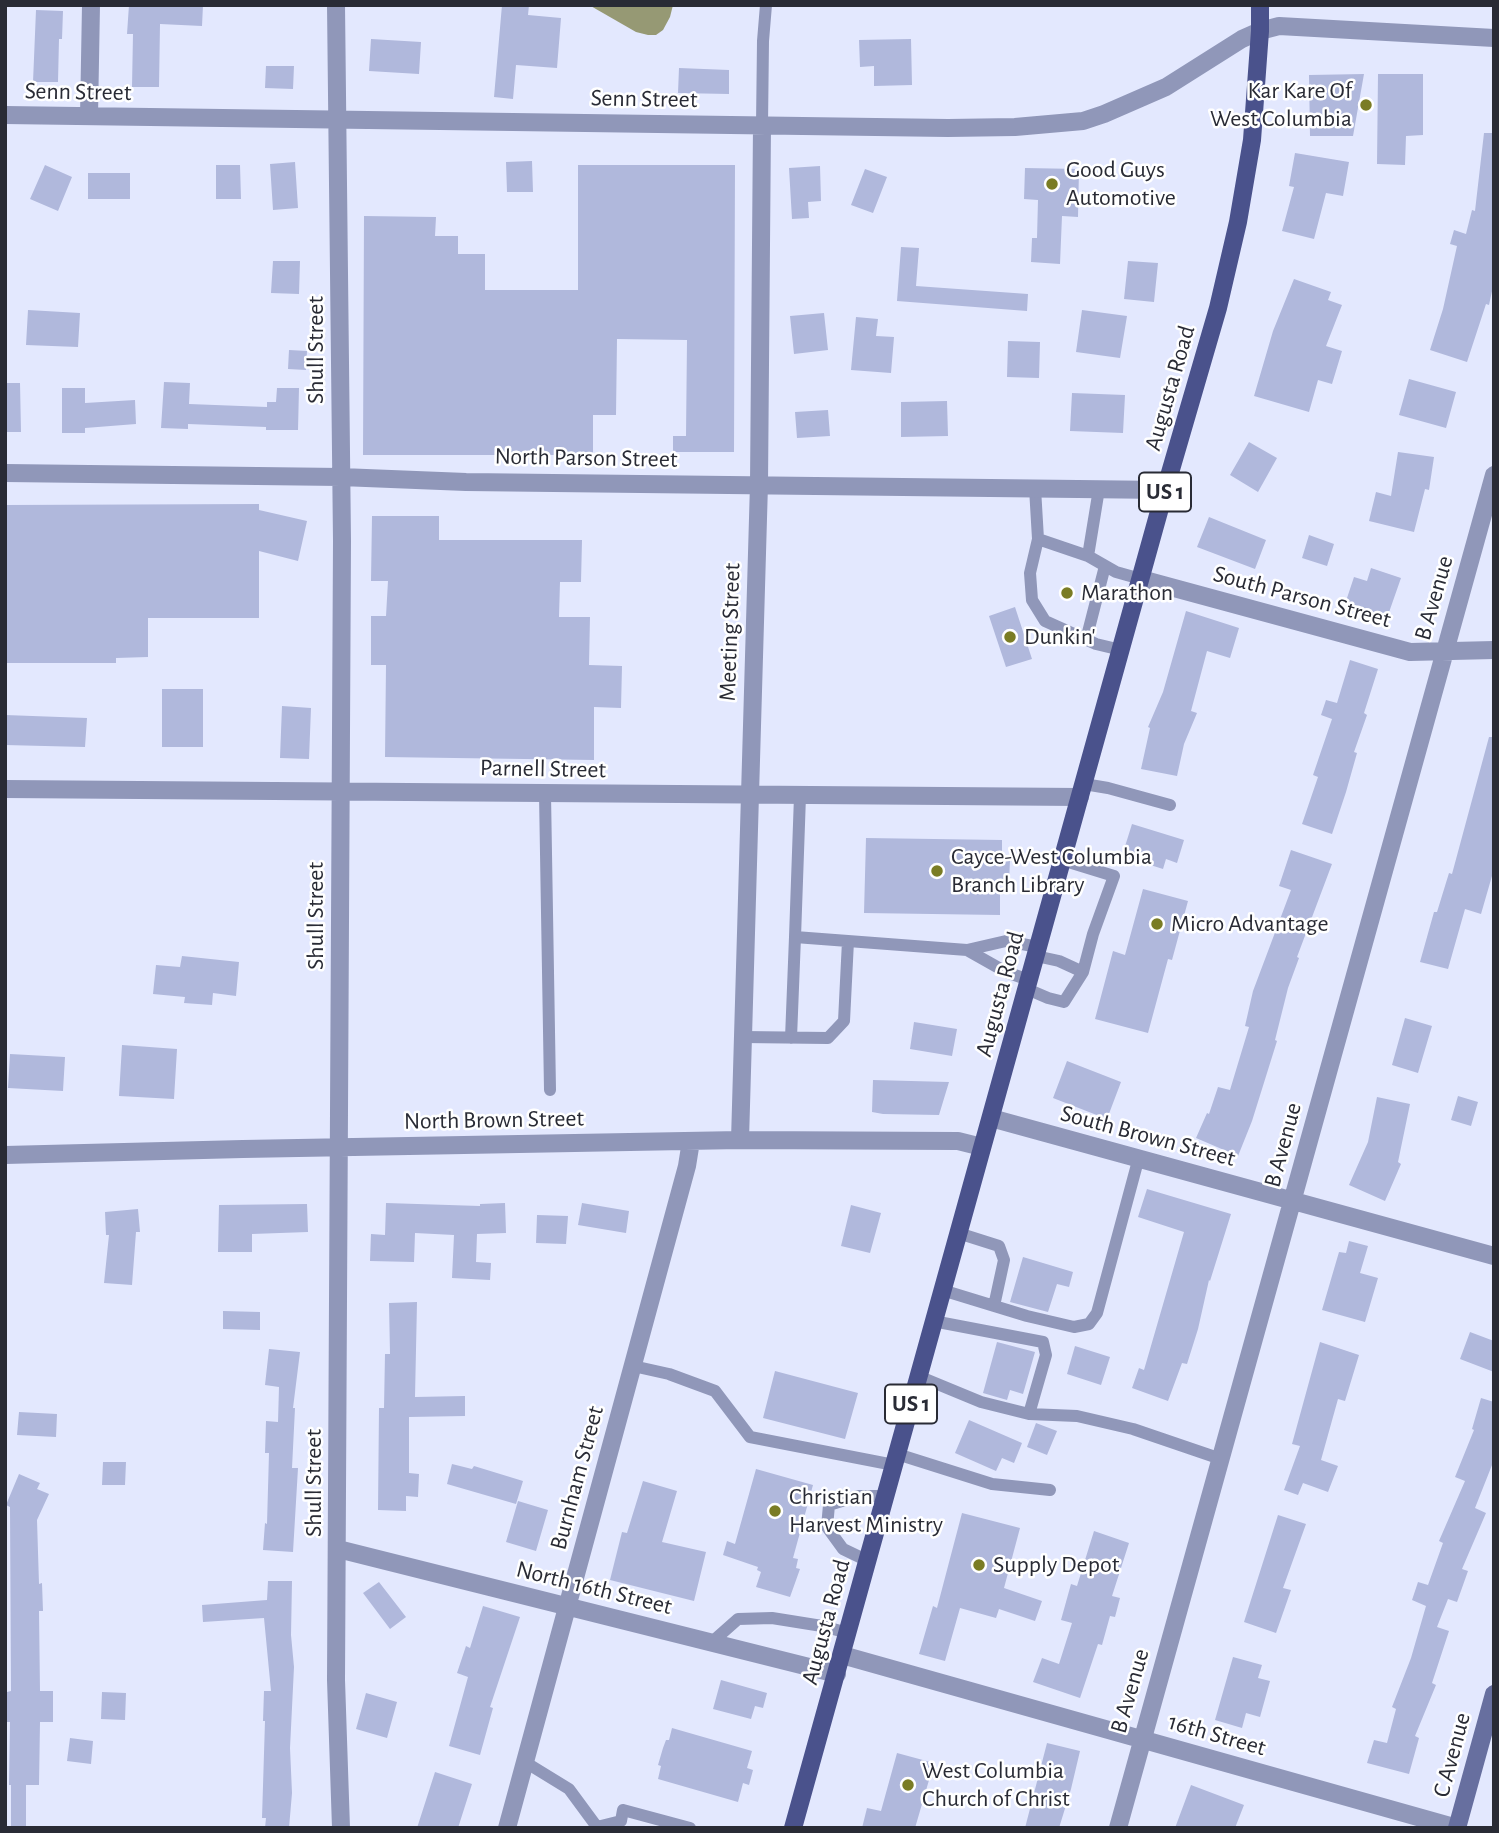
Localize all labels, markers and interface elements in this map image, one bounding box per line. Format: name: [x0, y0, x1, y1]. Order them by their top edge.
street label: Senn Street: [24, 77, 132, 107]
place label: Kar Kare Of West Columbia: [1210, 77, 1352, 133]
street label: Senn Street: [590, 84, 698, 114]
marker: Kar Kare Of West Columbia: [1358, 97, 1374, 113]
place label: Good Guys Automotive: [1066, 156, 1176, 212]
marker: Good Guys Automotive: [1044, 176, 1060, 192]
street label: Shull Street: [302, 296, 330, 404]
street label: Augusta Road: [1138, 322, 1202, 454]
street label: North Parson Street: [494, 442, 678, 474]
road number: US 1: [1139, 472, 1191, 512]
street label: B Avenue: [1408, 552, 1460, 644]
street label: South Parson Street: [1210, 559, 1394, 635]
street label: Meeting Street: [713, 562, 747, 702]
place label: Marathon: [1081, 579, 1173, 607]
marker: Marathon: [1059, 585, 1075, 601]
place label: Dunkin': [1024, 623, 1095, 651]
marker: Dunkin': [1002, 629, 1018, 645]
street label: Parnell Street: [480, 754, 606, 784]
place label: Cayce-West Columbia Branch Library: [951, 843, 1152, 899]
street label: Shull Street: [302, 862, 330, 970]
marker: Cayce-West Columbia Branch Library: [929, 863, 945, 879]
place label: Micro Advantage: [1171, 910, 1329, 938]
marker: Micro Advantage: [1149, 916, 1165, 932]
street label: Augusta Road: [969, 928, 1031, 1060]
street label: South Brown Street: [1057, 1099, 1239, 1173]
street label: B Avenue: [1258, 1099, 1308, 1191]
street label: North Brown Street: [404, 1104, 584, 1136]
road number: US 1: [885, 1385, 937, 1424]
street label: Burnham Street: [544, 1403, 610, 1553]
street label: Shull Street: [300, 1429, 328, 1537]
place label: Christian Harvest Ministry: [789, 1483, 943, 1539]
marker: Christian Harvest Ministry: [767, 1503, 783, 1519]
place label: Supply Depot: [993, 1551, 1119, 1579]
street label: North 16th Street: [513, 1555, 675, 1621]
street label: Augusta Road: [795, 1556, 857, 1688]
marker: Supply Depot: [971, 1557, 987, 1573]
street label: B Avenue: [1104, 1645, 1156, 1737]
street label: 16th Street: [1165, 1707, 1269, 1763]
street label: C Avenue: [1427, 1710, 1477, 1800]
place label: West Columbia Church of Christ: [922, 1757, 1070, 1813]
marker: West Columbia Church of Christ: [900, 1777, 916, 1793]

